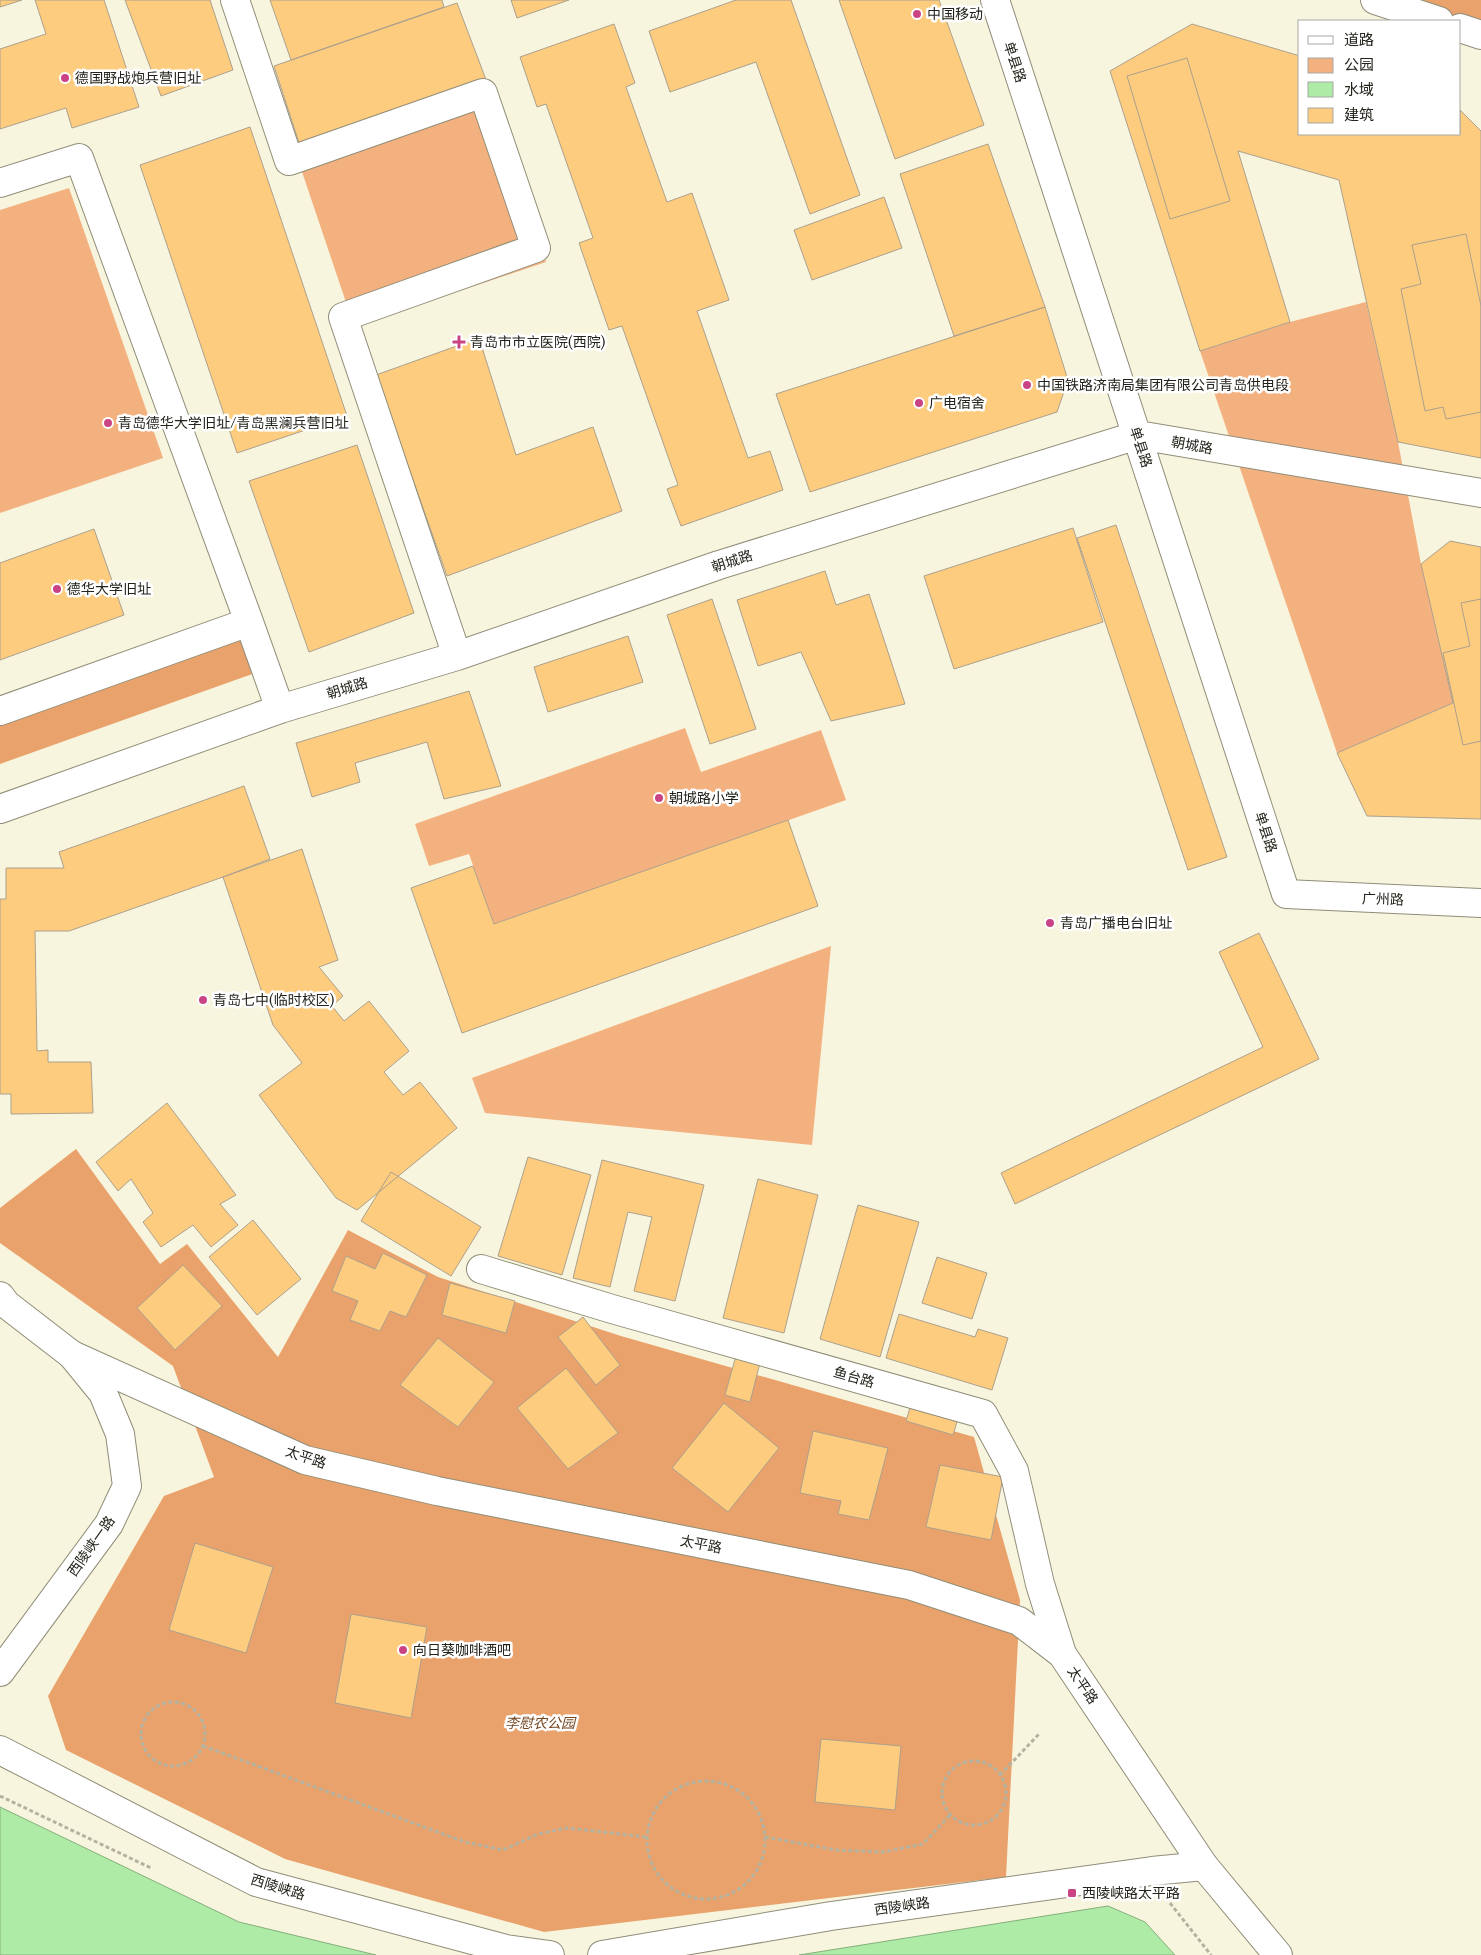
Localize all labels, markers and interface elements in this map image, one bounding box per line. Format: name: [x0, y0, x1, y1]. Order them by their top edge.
place label: 中国移动: [927, 5, 983, 23]
marker: 中国移动: [911, 8, 923, 20]
legend: [1298, 20, 1461, 135]
text: 道路: [1344, 30, 1374, 49]
street label: 单县路: [1000, 39, 1030, 85]
text: 公园: [1344, 55, 1374, 74]
place label: 德国野战炮兵营旧址: [75, 69, 201, 87]
marker: 德国野战炮兵营旧址: [59, 72, 71, 84]
text: 水域: [1344, 80, 1374, 99]
text: 建筑: [1344, 105, 1374, 124]
place label: 青岛市市立医院(西院): [470, 333, 605, 351]
marker: 青岛市市立医院(西院): [452, 335, 466, 349]
place label: 中国铁路济南局集团有限公司青岛供电段: [1037, 376, 1289, 394]
marker: 中国铁路济南局集团有限公司青岛供电段: [1021, 379, 1033, 391]
place label: 广电宿舍: [929, 394, 985, 412]
marker: 广电宿舍: [913, 397, 925, 409]
place label: 青岛德华大学旧址/青岛黑澜兵营旧址: [118, 414, 348, 432]
marker: 青岛德华大学旧址/青岛黑澜兵营旧址: [102, 417, 114, 429]
street label: 单县路: [1126, 424, 1156, 470]
street label: 朝城路: [1170, 432, 1214, 458]
street label: 朝城路: [709, 546, 755, 576]
place label: 德华大学旧址: [67, 580, 151, 598]
marker: 德华大学旧址: [51, 583, 63, 595]
street label: 朝城路: [324, 673, 370, 703]
place label: 朝城路小学: [669, 789, 739, 807]
marker: 朝城路小学: [653, 792, 665, 804]
street label: 单县路: [1251, 809, 1281, 855]
street label: 广州路: [1362, 889, 1404, 909]
place label: 青岛广播电台旧址: [1060, 914, 1172, 932]
marker: 青岛广播电台旧址: [1044, 917, 1056, 929]
place label: 青岛七中(临时校区): [213, 991, 334, 1009]
marker: 青岛七中(临时校区): [197, 994, 209, 1006]
street label: 鱼台路: [831, 1363, 877, 1391]
street label: 太平路: [283, 1442, 329, 1472]
street label: 西陵峡一路: [64, 1512, 118, 1580]
street label: 太平路: [679, 1531, 723, 1557]
place label: 向日葵咖啡酒吧: [413, 1641, 511, 1659]
marker: 向日葵咖啡酒吧: [397, 1644, 409, 1656]
street label: 太平路: [1064, 1663, 1102, 1707]
park label: 李慰农公园: [505, 1714, 577, 1732]
street label: 西陵峡路: [249, 1870, 307, 1904]
place label: 西陵峡路太平路: [1082, 1884, 1180, 1902]
marker: 西陵峡路太平路: [1066, 1887, 1078, 1899]
street label: 西陵峡路: [873, 1893, 931, 1919]

